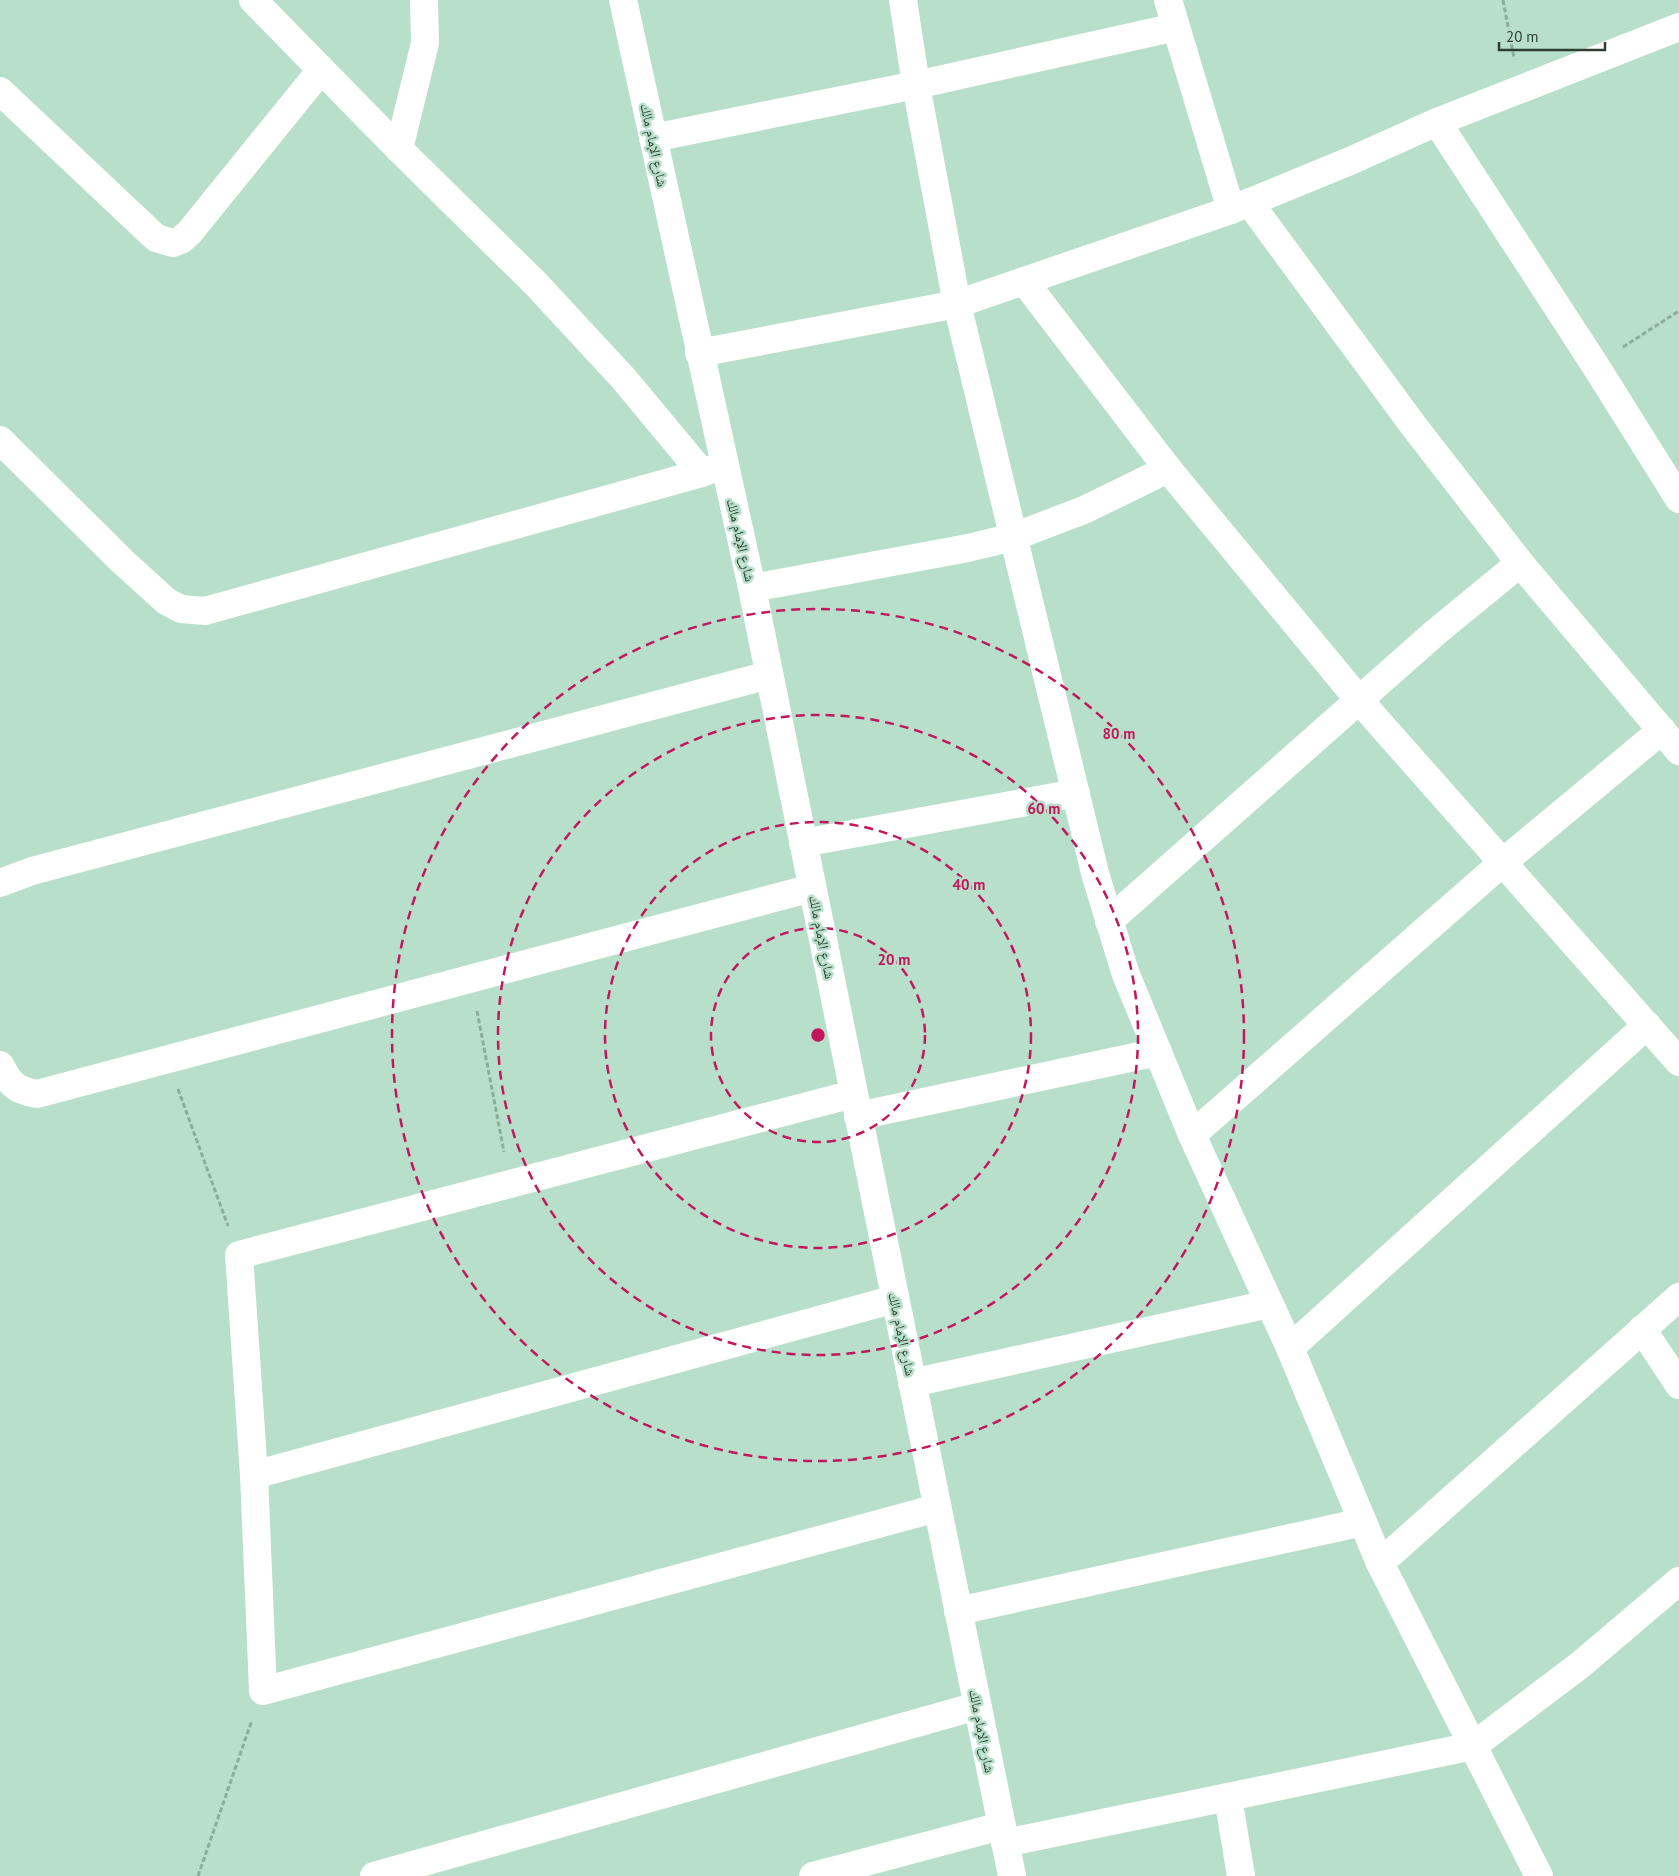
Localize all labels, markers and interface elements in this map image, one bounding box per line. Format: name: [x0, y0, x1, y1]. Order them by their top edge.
scale bar: [1499, 20, 1605, 52]
text: 20 m: [1506, 27, 1539, 46]
street label: شارع الإمام مالك: [635, 102, 672, 188]
street label: شارع الإمام مالك: [722, 497, 759, 583]
text: 80 m: [1103, 724, 1135, 743]
text: 60 m: [1028, 799, 1060, 818]
text: 40 m: [953, 875, 985, 894]
street label: شارع الإمام مالك: [804, 894, 839, 980]
text: 20 m: [878, 950, 910, 969]
centre of rings: [809, 1026, 827, 1044]
street label: شارع الإمام مالك: [883, 1291, 920, 1377]
street label: شارع الإمام مالك: [964, 1688, 999, 1774]

